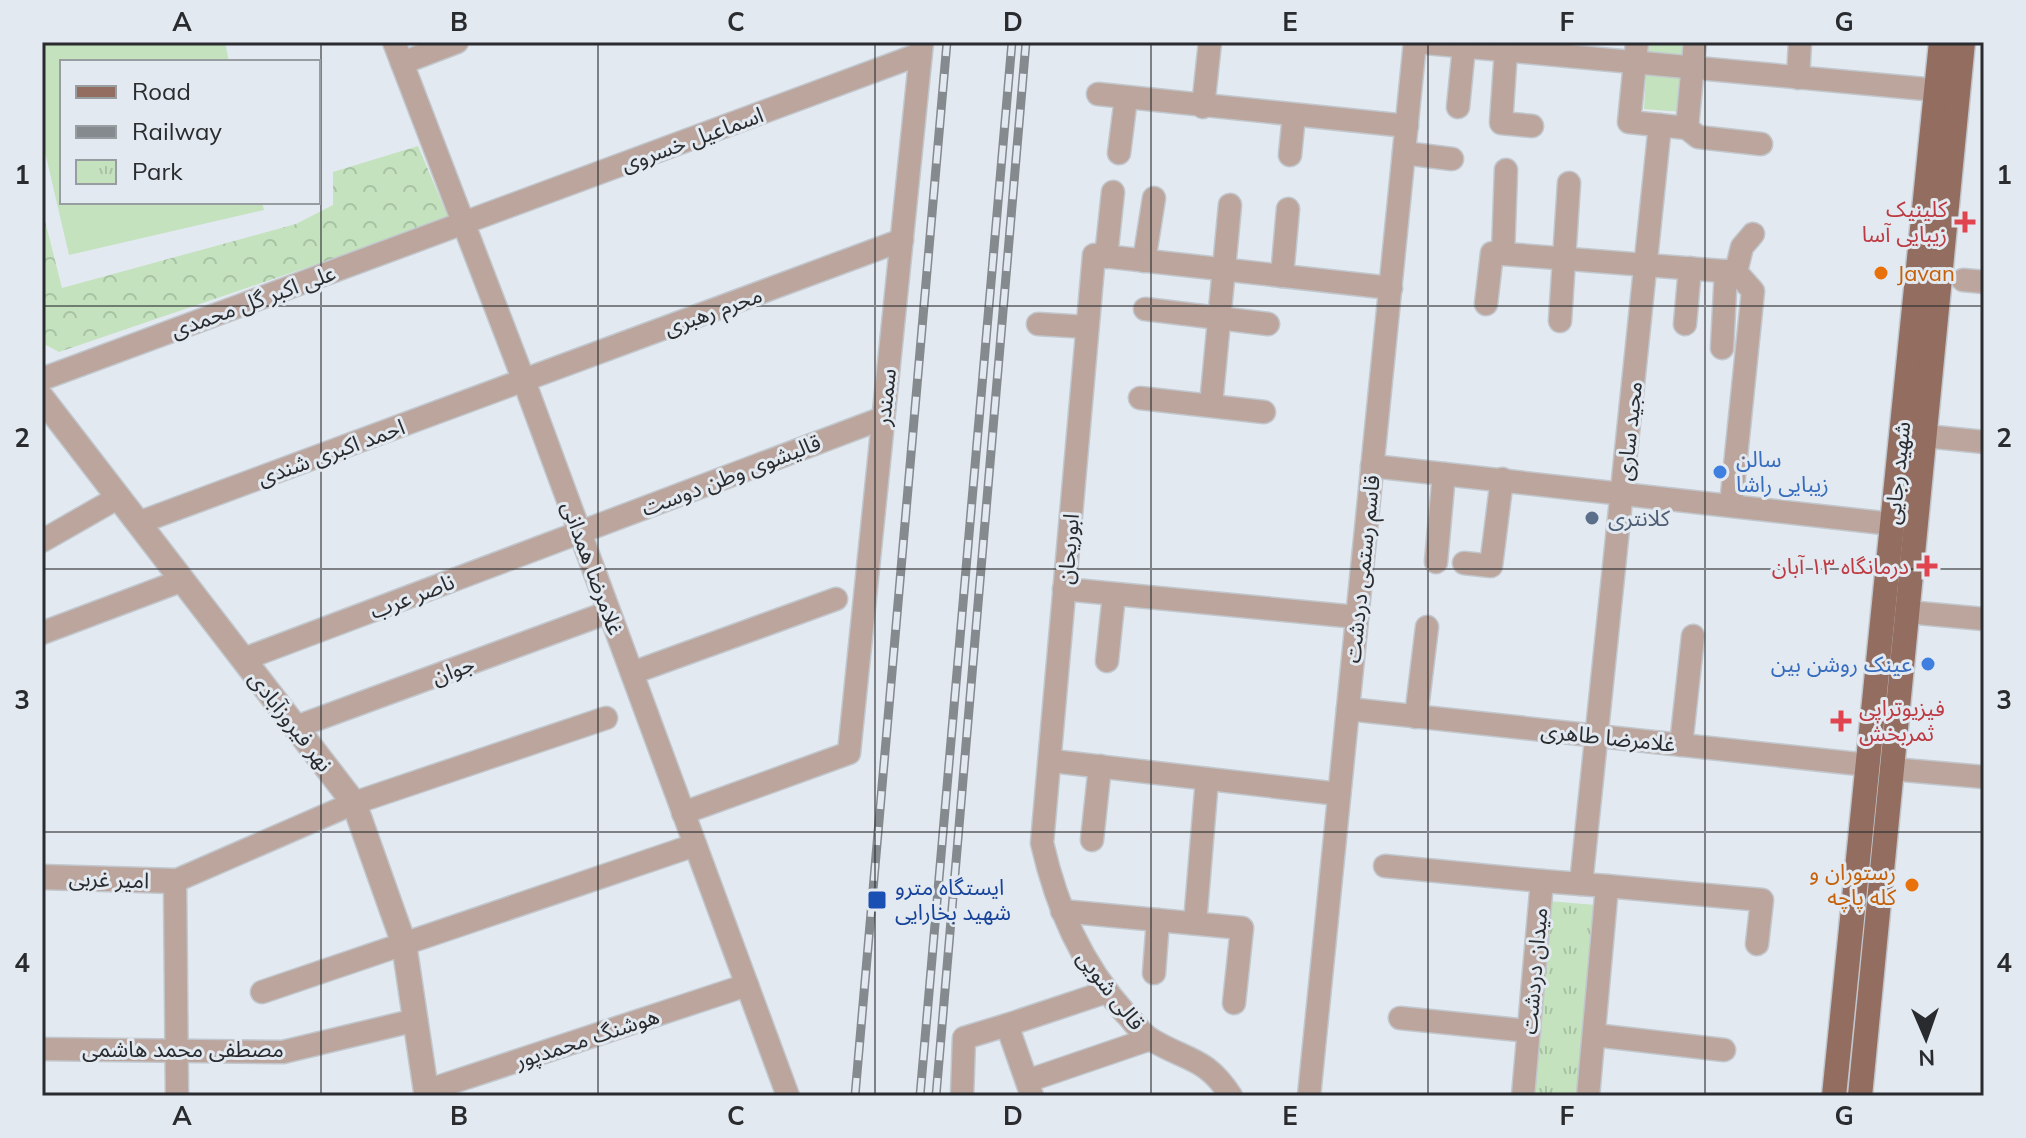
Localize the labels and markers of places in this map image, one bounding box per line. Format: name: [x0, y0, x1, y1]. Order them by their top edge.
place label: کلینیک زیبایی آسا: [1862, 195, 1948, 248]
marker: کلینیک زیبایی آسا: [1954, 211, 1976, 233]
place label: Javan: [1897, 259, 1955, 287]
marker: Javan: [1872, 264, 1890, 282]
place label: سالن زیبایی راشا: [1736, 445, 1829, 498]
marker: سالن زیبایی راشا: [1711, 463, 1729, 481]
place label: کلانتری: [1608, 504, 1671, 532]
marker: کلانتری: [1583, 509, 1601, 527]
place label: درمانگاه ۱۳ آبان: [1772, 552, 1909, 580]
marker: درمانگاه ۱۳ آبان: [1916, 555, 1938, 577]
place label: عینک روشن بین: [1771, 650, 1912, 678]
marker: عینک روشن بین: [1919, 655, 1937, 673]
place label: فیزیوتراپی ثمربخش: [1859, 694, 1945, 747]
marker: فیزیوتراپی ثمربخش: [1830, 710, 1852, 732]
place label: رستوران و کله پاچه: [1809, 858, 1897, 912]
place label: ایستگاه مترو شهید بخارایی: [895, 873, 1011, 926]
marker: رستوران و کله پاچه: [1903, 876, 1921, 894]
marker: ایستگاه مترو شهید بخارایی: [866, 889, 888, 911]

